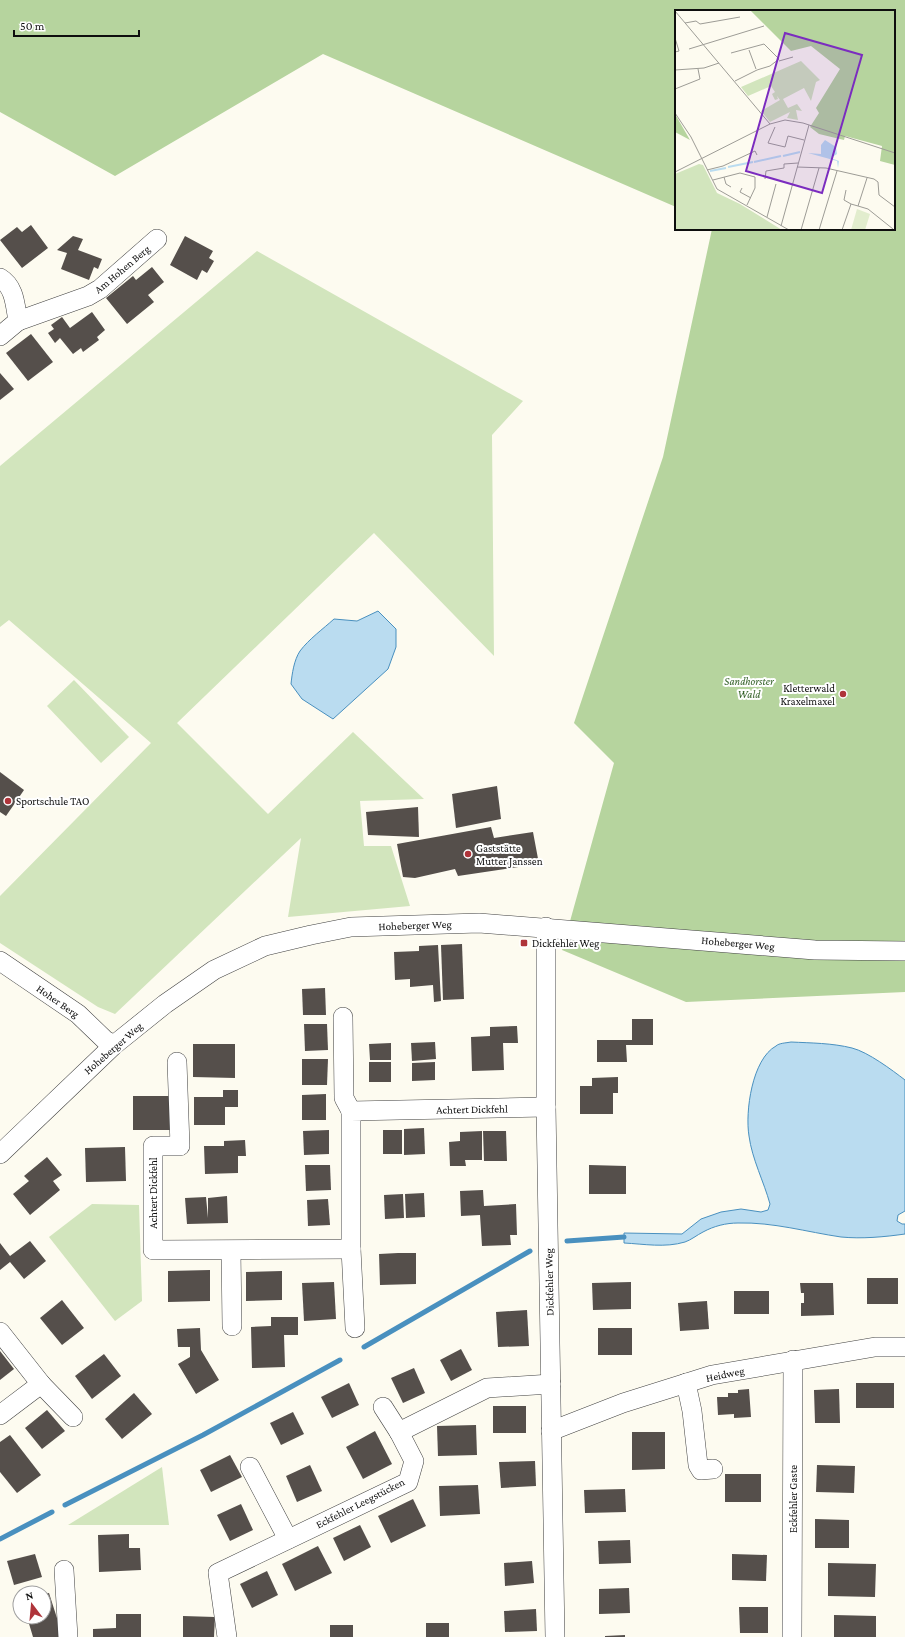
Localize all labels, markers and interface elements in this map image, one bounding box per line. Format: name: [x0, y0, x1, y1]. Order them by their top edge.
inset map: [675, 10, 895, 230]
scale bar: [14, 12, 139, 38]
text: 50 m: [20, 19, 45, 33]
street label: Am Hohen Berg: [92, 242, 153, 296]
park label: Sandhorster Wald: [724, 675, 775, 700]
place label: Kletterwald Kraxelmaxel: [781, 682, 835, 707]
marker: Kletterwald Kraxelmaxel: [838, 689, 848, 699]
place label: Sportschule TAO: [16, 795, 89, 808]
marker: Sportschule TAO: [3, 796, 13, 806]
place label: Gaststätte Mutter Janssen: [476, 842, 543, 868]
marker: Gaststätte Mutter Janssen: [463, 849, 473, 859]
street label: Hoheberger Weg: [378, 918, 453, 933]
street label: Hoheberger Weg: [701, 934, 776, 953]
place label: Dickfehler Weg: [532, 937, 600, 950]
marker: Dickfehler Weg: [519, 938, 529, 948]
street label: Hoher Berg: [34, 982, 82, 1021]
street label: Hoheberger Weg: [81, 1019, 146, 1077]
street label: Achtert Dickfehl: [436, 1102, 508, 1116]
street label: Achtert Dickfehl: [147, 1157, 159, 1229]
street label: Dickfehler Weg: [542, 1248, 557, 1316]
street label: Heidweg: [705, 1364, 746, 1385]
street label: Eckfehler Gaste: [787, 1465, 799, 1533]
street label: Eckfehler Leegstücken: [314, 1475, 407, 1531]
north arrow: [12, 1585, 52, 1625]
text: N: [24, 1588, 35, 1602]

